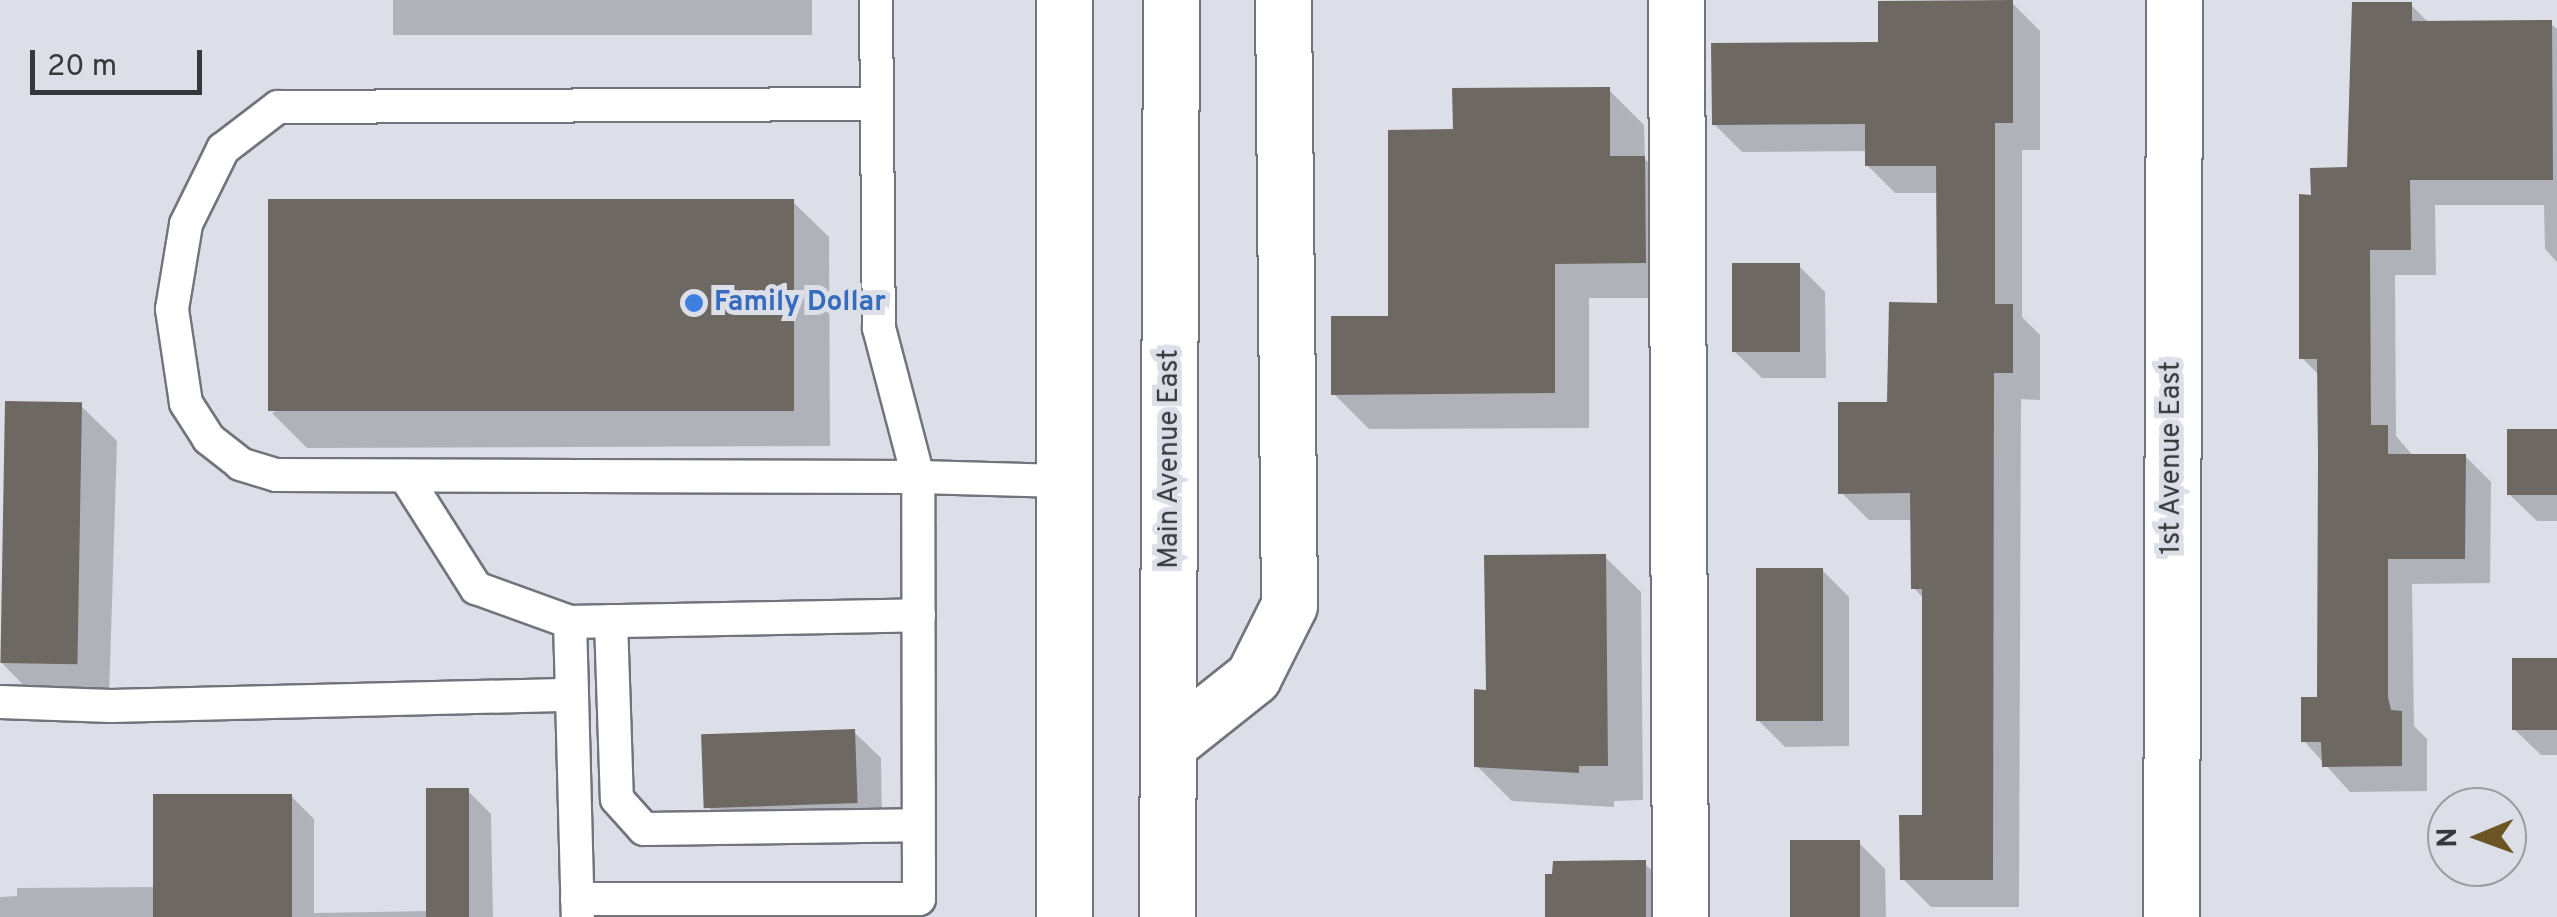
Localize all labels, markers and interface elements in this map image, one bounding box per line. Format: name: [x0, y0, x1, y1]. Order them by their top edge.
scale bar: [35, 30, 208, 92]
text: 20 m: [47, 49, 117, 86]
place label: Family Dollar: [714, 286, 886, 320]
marker: Family Dollar: [683, 292, 705, 314]
street label: Main Avenue East: [1153, 349, 1187, 569]
street label: 1st Avenue East: [2155, 361, 2189, 555]
north arrow: [2427, 787, 2527, 887]
text: N: [2431, 827, 2467, 848]

